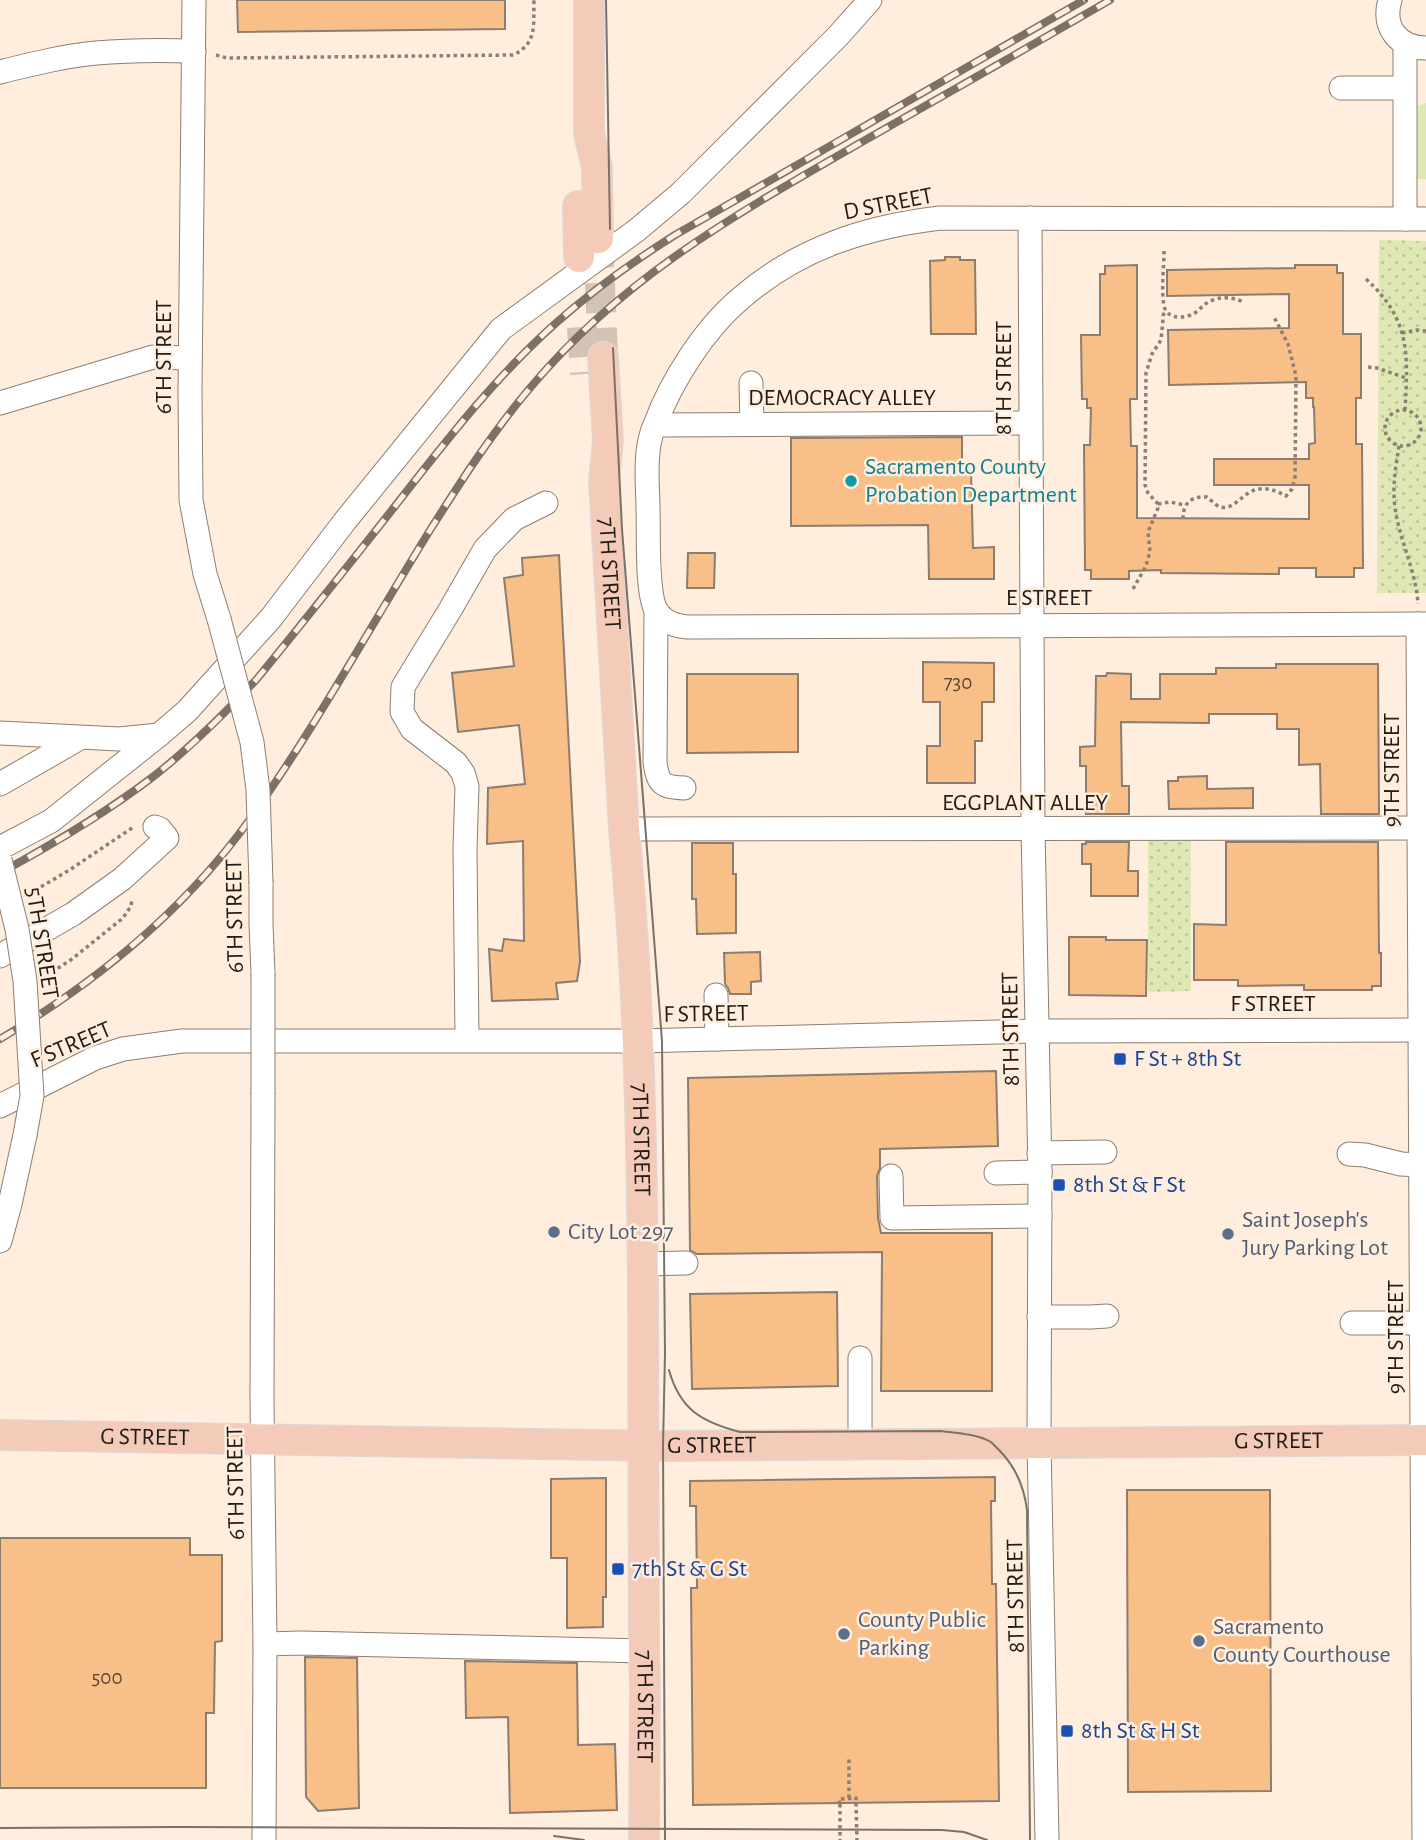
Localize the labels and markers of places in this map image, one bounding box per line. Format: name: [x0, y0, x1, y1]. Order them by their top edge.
place label: Sacramento County Probation Department: [865, 455, 1077, 507]
marker: Sacramento County Probation Department: [843, 473, 859, 489]
place label: F St + 8th St: [1134, 1047, 1242, 1071]
marker: F St + 8th St: [1112, 1051, 1128, 1067]
place label: 8th St & F St: [1073, 1173, 1186, 1197]
marker: 8th St & F St: [1051, 1177, 1067, 1193]
place label: Saint Joseph's Jury Parking Lot: [1242, 1208, 1388, 1260]
place label: City Lot 297: [568, 1220, 673, 1244]
marker: City Lot 297: [546, 1224, 562, 1240]
marker: Saint Joseph's Jury Parking Lot: [1220, 1226, 1236, 1242]
place label: 7th St & G St: [632, 1557, 747, 1581]
marker: 7th St & G St: [610, 1561, 626, 1577]
place label: County Public Parking: [858, 1608, 986, 1660]
place label: Sacramento County Courthouse: [1213, 1615, 1391, 1667]
marker: County Public Parking: [836, 1626, 852, 1642]
marker: Sacramento County Courthouse: [1191, 1633, 1207, 1649]
place label: 8th St & H St: [1081, 1719, 1200, 1743]
marker: 8th St & H St: [1059, 1723, 1075, 1739]

